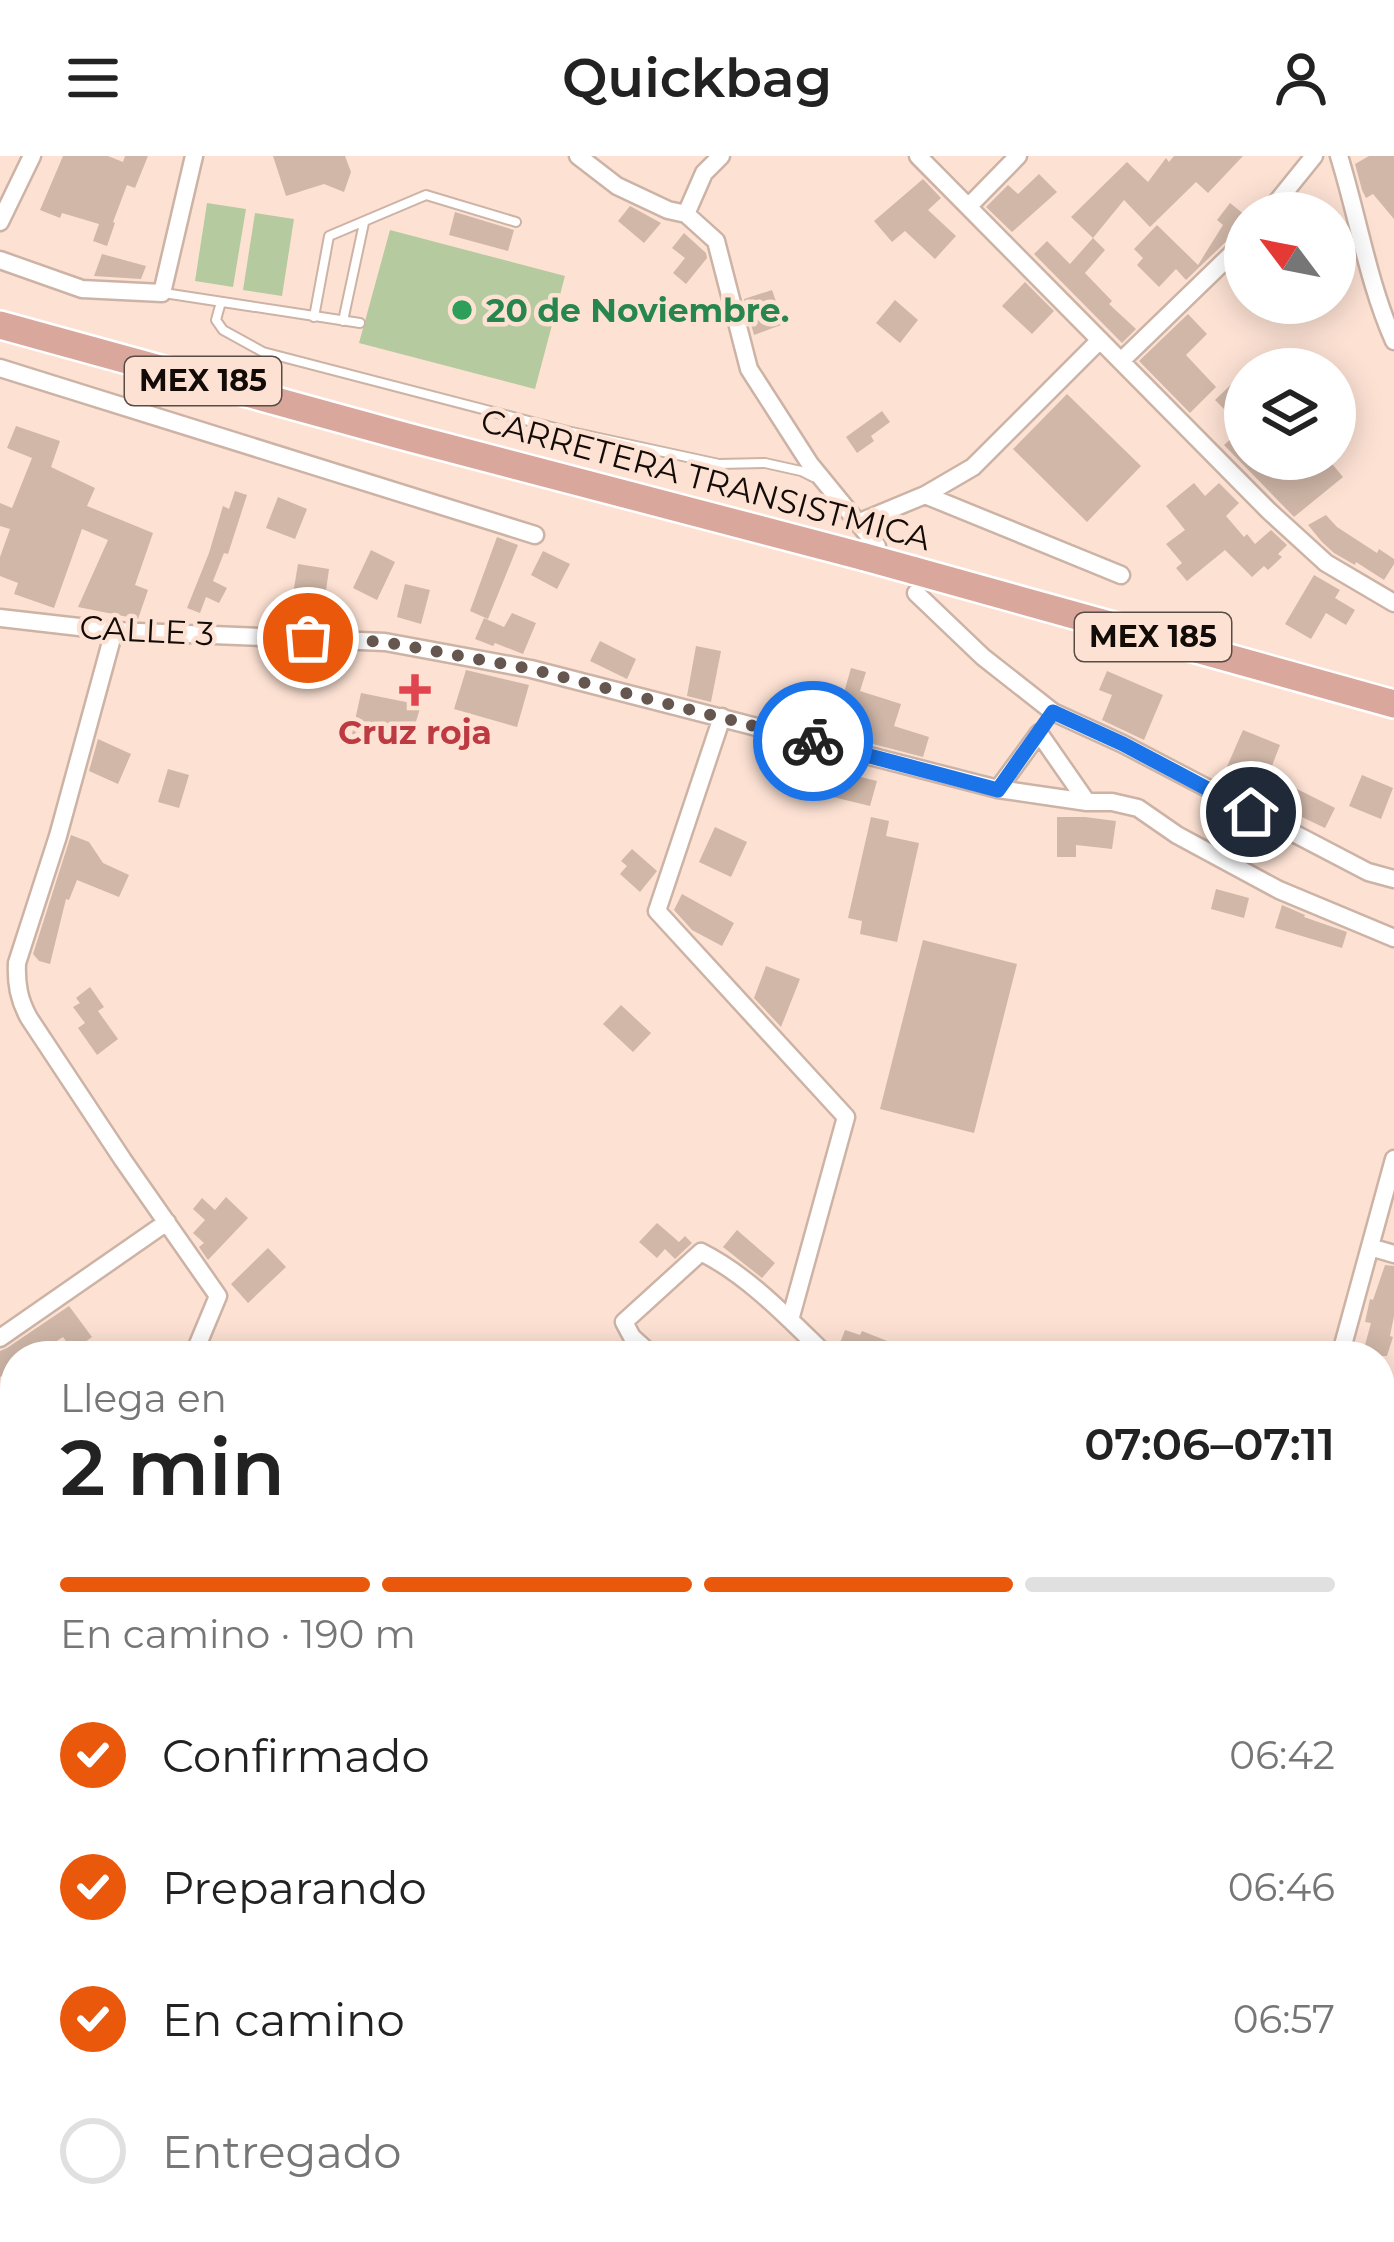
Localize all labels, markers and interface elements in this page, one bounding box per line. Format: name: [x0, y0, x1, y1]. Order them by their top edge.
icon: menu: [60, 45, 126, 111]
text: Quickbag: [562, 45, 832, 111]
icon: person: [1268, 45, 1334, 111]
north arrow: [1224, 192, 1356, 324]
map controls: [1224, 192, 1356, 480]
place label: 20 de Noviembre.: [486, 290, 789, 330]
marker: 20 de Noviembre.: [449, 297, 475, 323]
button: layers: [1224, 348, 1356, 480]
road number: MEX 185: [125, 357, 281, 405]
street label: CARRETERA TRANSISTMICA: [477, 400, 936, 558]
pin: [257, 587, 359, 689]
icon: bag: [275, 605, 341, 671]
street label: CALLE 3: [79, 607, 215, 653]
road number: MEX 185: [1075, 613, 1231, 661]
marker: Cruz roja: [399, 674, 431, 706]
courier: [753, 681, 873, 801]
icon: bike: [780, 708, 846, 774]
place label: Cruz roja: [338, 712, 492, 752]
pin: [1200, 761, 1302, 863]
icon: home: [1218, 779, 1284, 845]
text: Llega en: [60, 1374, 227, 1422]
text: 07:06–07:11: [1084, 1416, 1335, 1471]
text: 2 min: [60, 1419, 285, 1515]
text: En camino · 190 m: [60, 1610, 416, 1658]
icon: check: [60, 1722, 126, 1788]
text: Confirmado: [162, 1728, 430, 1783]
text: 06:42: [1229, 1731, 1335, 1779]
icon: check: [60, 1854, 126, 1920]
text: Preparando: [162, 1860, 427, 1915]
text: 06:46: [1228, 1863, 1335, 1911]
icon: check: [60, 1986, 126, 2052]
text: En camino: [162, 1992, 405, 2047]
text: 06:57: [1233, 1995, 1335, 2043]
text: Entregado: [162, 2124, 402, 2179]

